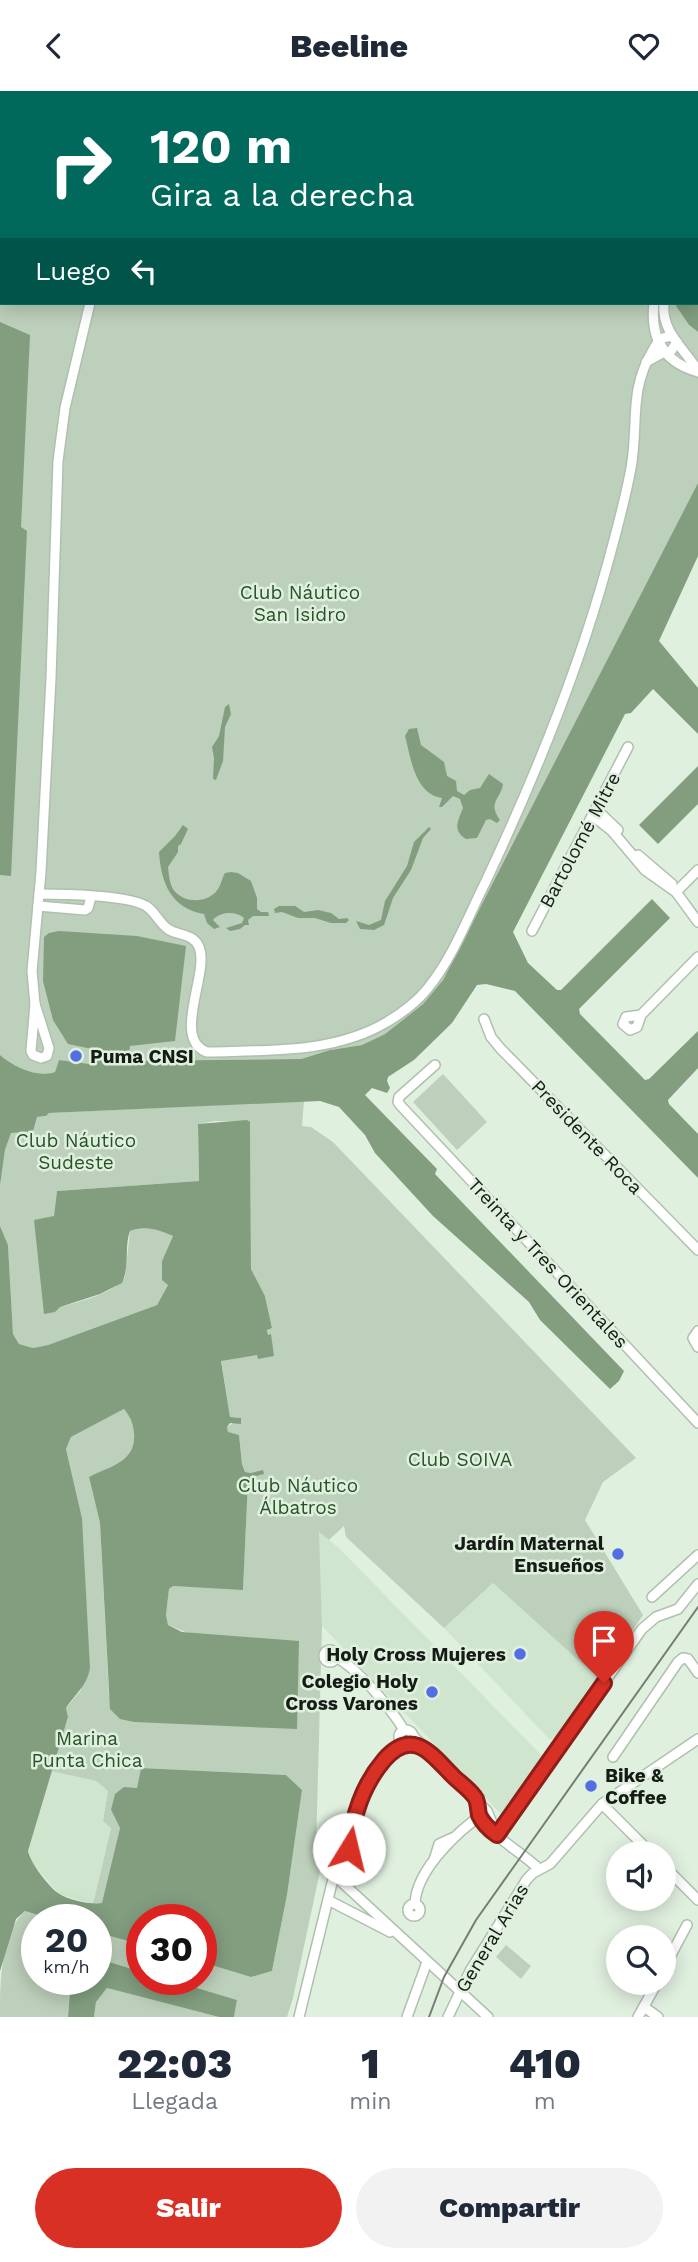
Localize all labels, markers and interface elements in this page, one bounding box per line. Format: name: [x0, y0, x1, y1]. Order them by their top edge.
icon: back: [35, 27, 73, 65]
text: Beeline: [290, 27, 408, 65]
icon: heart: [625, 27, 663, 65]
text: 120 m: [150, 117, 292, 175]
icon: right: [35, 119, 126, 210]
text: Gira a la derecha: [150, 176, 414, 214]
icon: left: [125, 252, 163, 290]
text: Luego: [35, 256, 111, 286]
park label: Club Náutico San Isidro: [240, 581, 360, 626]
street label: Bartolomé Mitre: [535, 768, 625, 912]
place label: Puma CNSI: [90, 1045, 194, 1068]
marker: Puma CNSI: [68, 1048, 84, 1064]
street label: Presidente Roca: [527, 1075, 648, 1199]
park label: Club Náutico Sudeste: [16, 1129, 136, 1174]
street label: Treinta y Tres Orientales: [463, 1173, 633, 1353]
park label: Club SOIVA: [408, 1448, 513, 1471]
park label: Club Náutico Álbatros: [238, 1474, 358, 1519]
place label: Jardín Maternal Ensueños: [454, 1532, 605, 1577]
marker: Jardín Maternal Ensueños: [610, 1546, 626, 1562]
pin: [574, 1611, 634, 1683]
icon: arrive: [585, 1622, 623, 1660]
place label: Holy Cross Mujeres: [326, 1643, 506, 1666]
marker: Holy Cross Mujeres: [512, 1646, 528, 1662]
place label: Colegio Holy Cross Varones: [285, 1670, 418, 1715]
marker: Colegio Holy Cross Varones: [424, 1684, 440, 1700]
park label: Marina Punta Chica: [32, 1727, 143, 1772]
place label: Bike & Coffee: [605, 1764, 667, 1809]
marker: Bike & Coffee: [583, 1778, 599, 1794]
position arrow: [312, 1812, 386, 1886]
map controls: [606, 1841, 676, 1995]
button: sound: [606, 1841, 676, 1911]
street label: General Arias: [451, 1880, 533, 1996]
speed limit sign: 30: [126, 1904, 217, 1995]
text: 20: [45, 1919, 88, 1961]
button: search: [606, 1925, 676, 1995]
text: km/h: [43, 1956, 90, 1977]
text: 22:03: [117, 2039, 232, 2088]
text: 1: [361, 2039, 380, 2088]
text: 410: [508, 2039, 581, 2088]
text: Llegada: [131, 2088, 218, 2115]
text: min: [349, 2088, 392, 2115]
text: m: [534, 2088, 556, 2115]
button: Salir: [35, 2168, 342, 2248]
button: Compartir: [356, 2168, 663, 2248]

